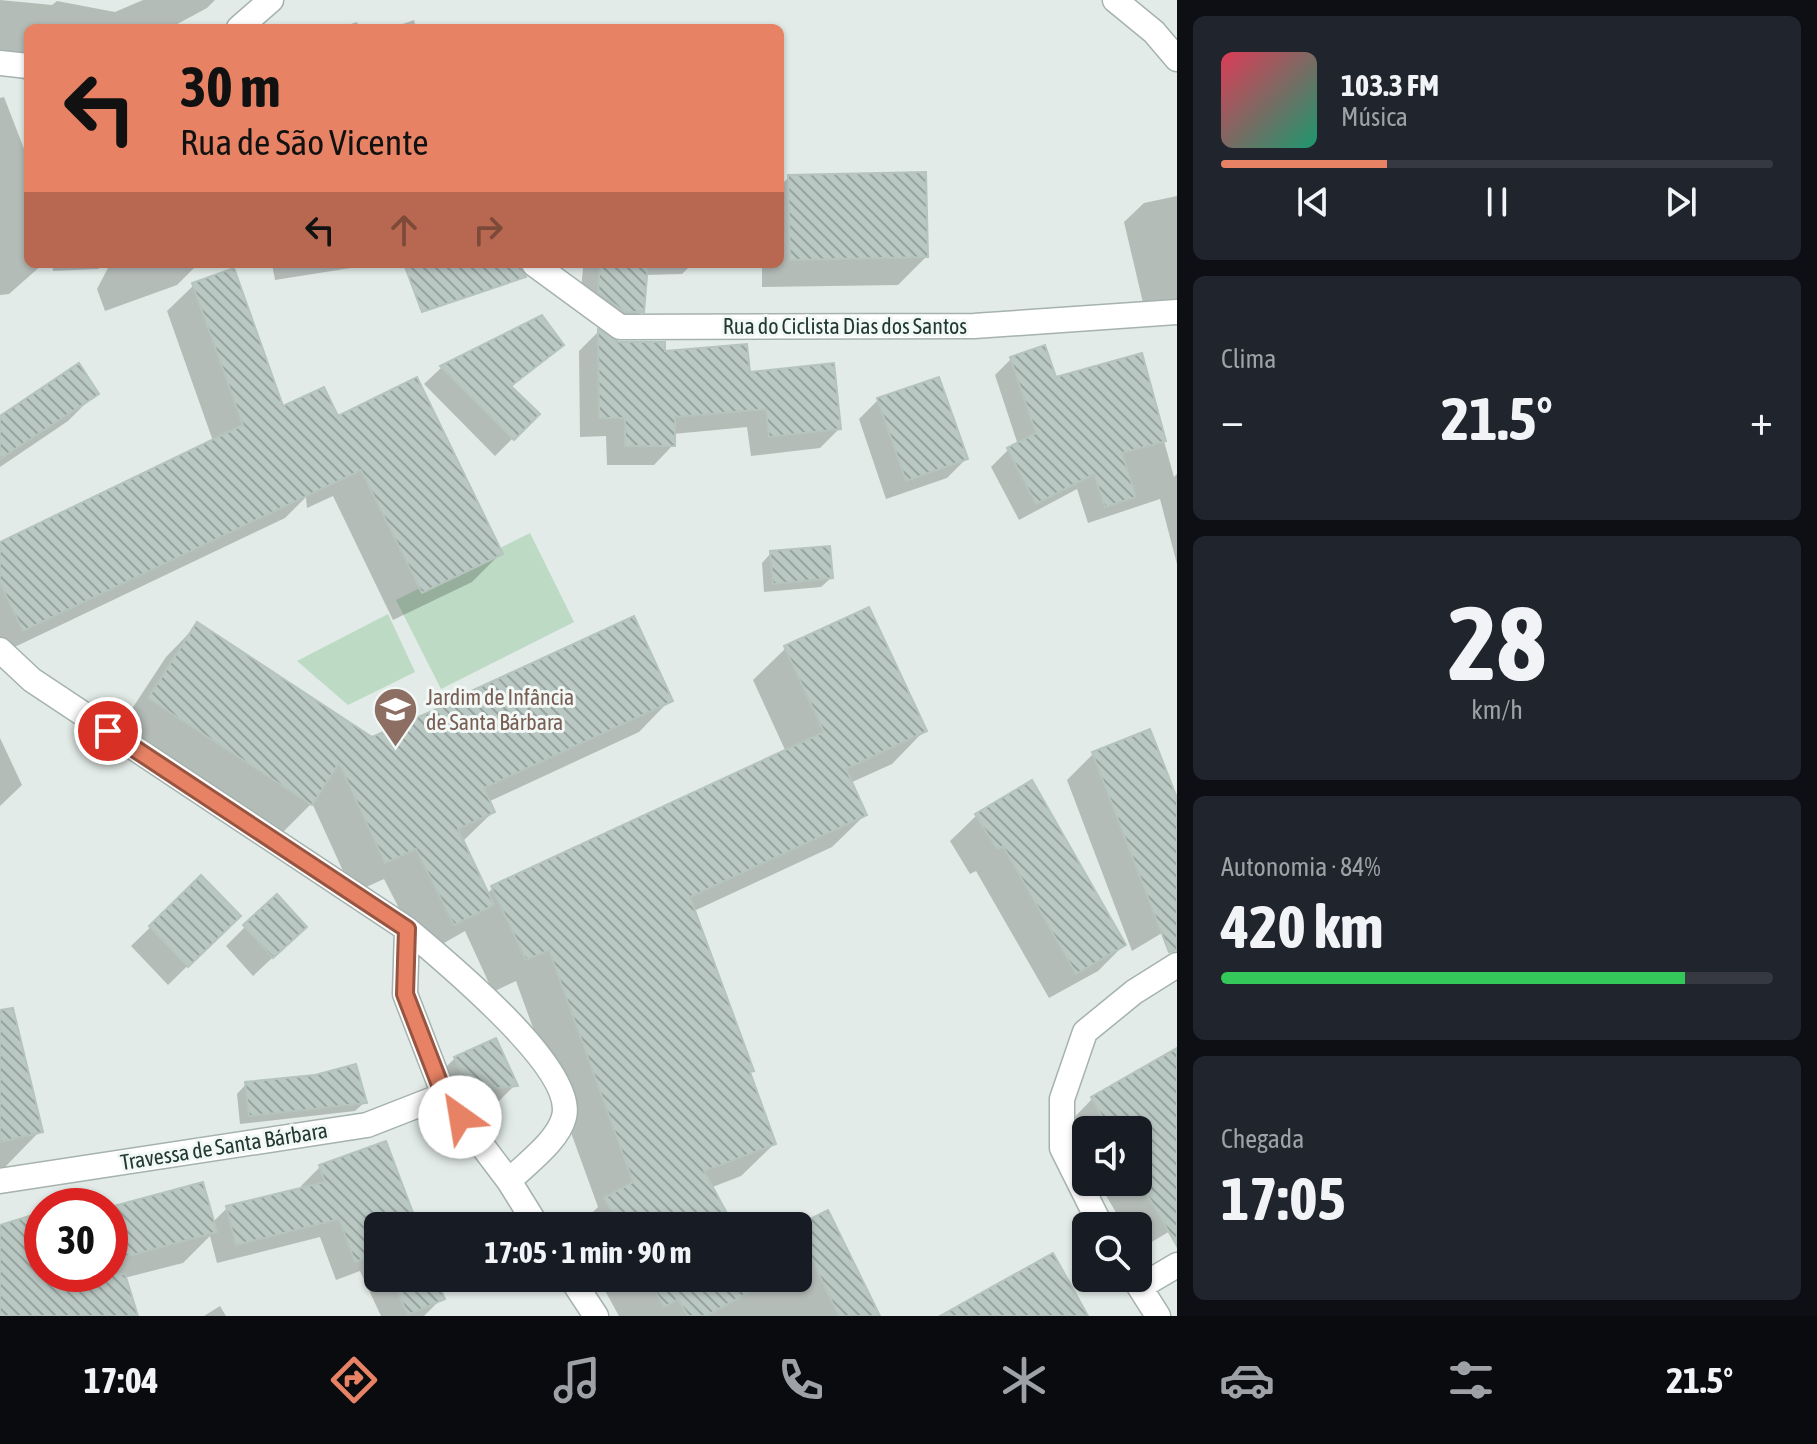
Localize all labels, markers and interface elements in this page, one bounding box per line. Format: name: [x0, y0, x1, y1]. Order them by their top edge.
text: 30 m: [180, 55, 281, 119]
icon: left: [48, 56, 152, 160]
text: 103.3 FM: [1341, 68, 1439, 102]
text: Música: [1341, 102, 1408, 132]
text: Rua de São Vicente: [180, 121, 429, 163]
icon: previous: [1291, 180, 1335, 224]
icon: pause: [1475, 180, 1519, 224]
icon: next: [1659, 180, 1703, 224]
icon: left: [298, 208, 342, 252]
icon: ahead: [382, 208, 426, 252]
icon: right: [466, 208, 510, 252]
street label: Rua do Ciclista Dias dos Santos: [723, 313, 967, 339]
text: Clima: [1221, 344, 1276, 374]
text: 21.5°: [1441, 384, 1553, 453]
text: −: [1221, 394, 1244, 444]
text: +: [1750, 394, 1773, 444]
text: 28: [1448, 583, 1546, 702]
place label: Jardim de Infância de Santa Bárbara: [426, 684, 574, 735]
school or university icon: Jardim de Infância de Santa Bárbara: [371, 686, 419, 749]
text: km/h: [1471, 695, 1523, 725]
pin: [74, 697, 142, 765]
icon: arrive: [86, 709, 130, 753]
text: Autonomia · 84%: [1221, 852, 1381, 882]
text: 420 km: [1221, 892, 1383, 961]
position arrow: [418, 1075, 502, 1159]
map controls: [1072, 1116, 1152, 1292]
button: sound: [1072, 1116, 1152, 1196]
street label: Travessa de Santa Bárbara: [119, 1117, 329, 1175]
text: Chegada: [1221, 1124, 1304, 1154]
text: 17:05: [1221, 1164, 1346, 1233]
speed limit sign: 30: [24, 1188, 128, 1292]
button: search: [1072, 1212, 1152, 1292]
text: 17:05 · 1 min · 90 m: [485, 1235, 691, 1269]
icon: directions: [326, 1352, 382, 1408]
icon: music: [549, 1352, 605, 1408]
icon: phone: [773, 1352, 829, 1408]
icon: climate: [996, 1352, 1052, 1408]
icon: car: [1219, 1352, 1275, 1408]
icon: filters: [1443, 1352, 1499, 1408]
text: 17:04: [84, 1359, 159, 1401]
text: 21.5°: [1666, 1359, 1733, 1401]

